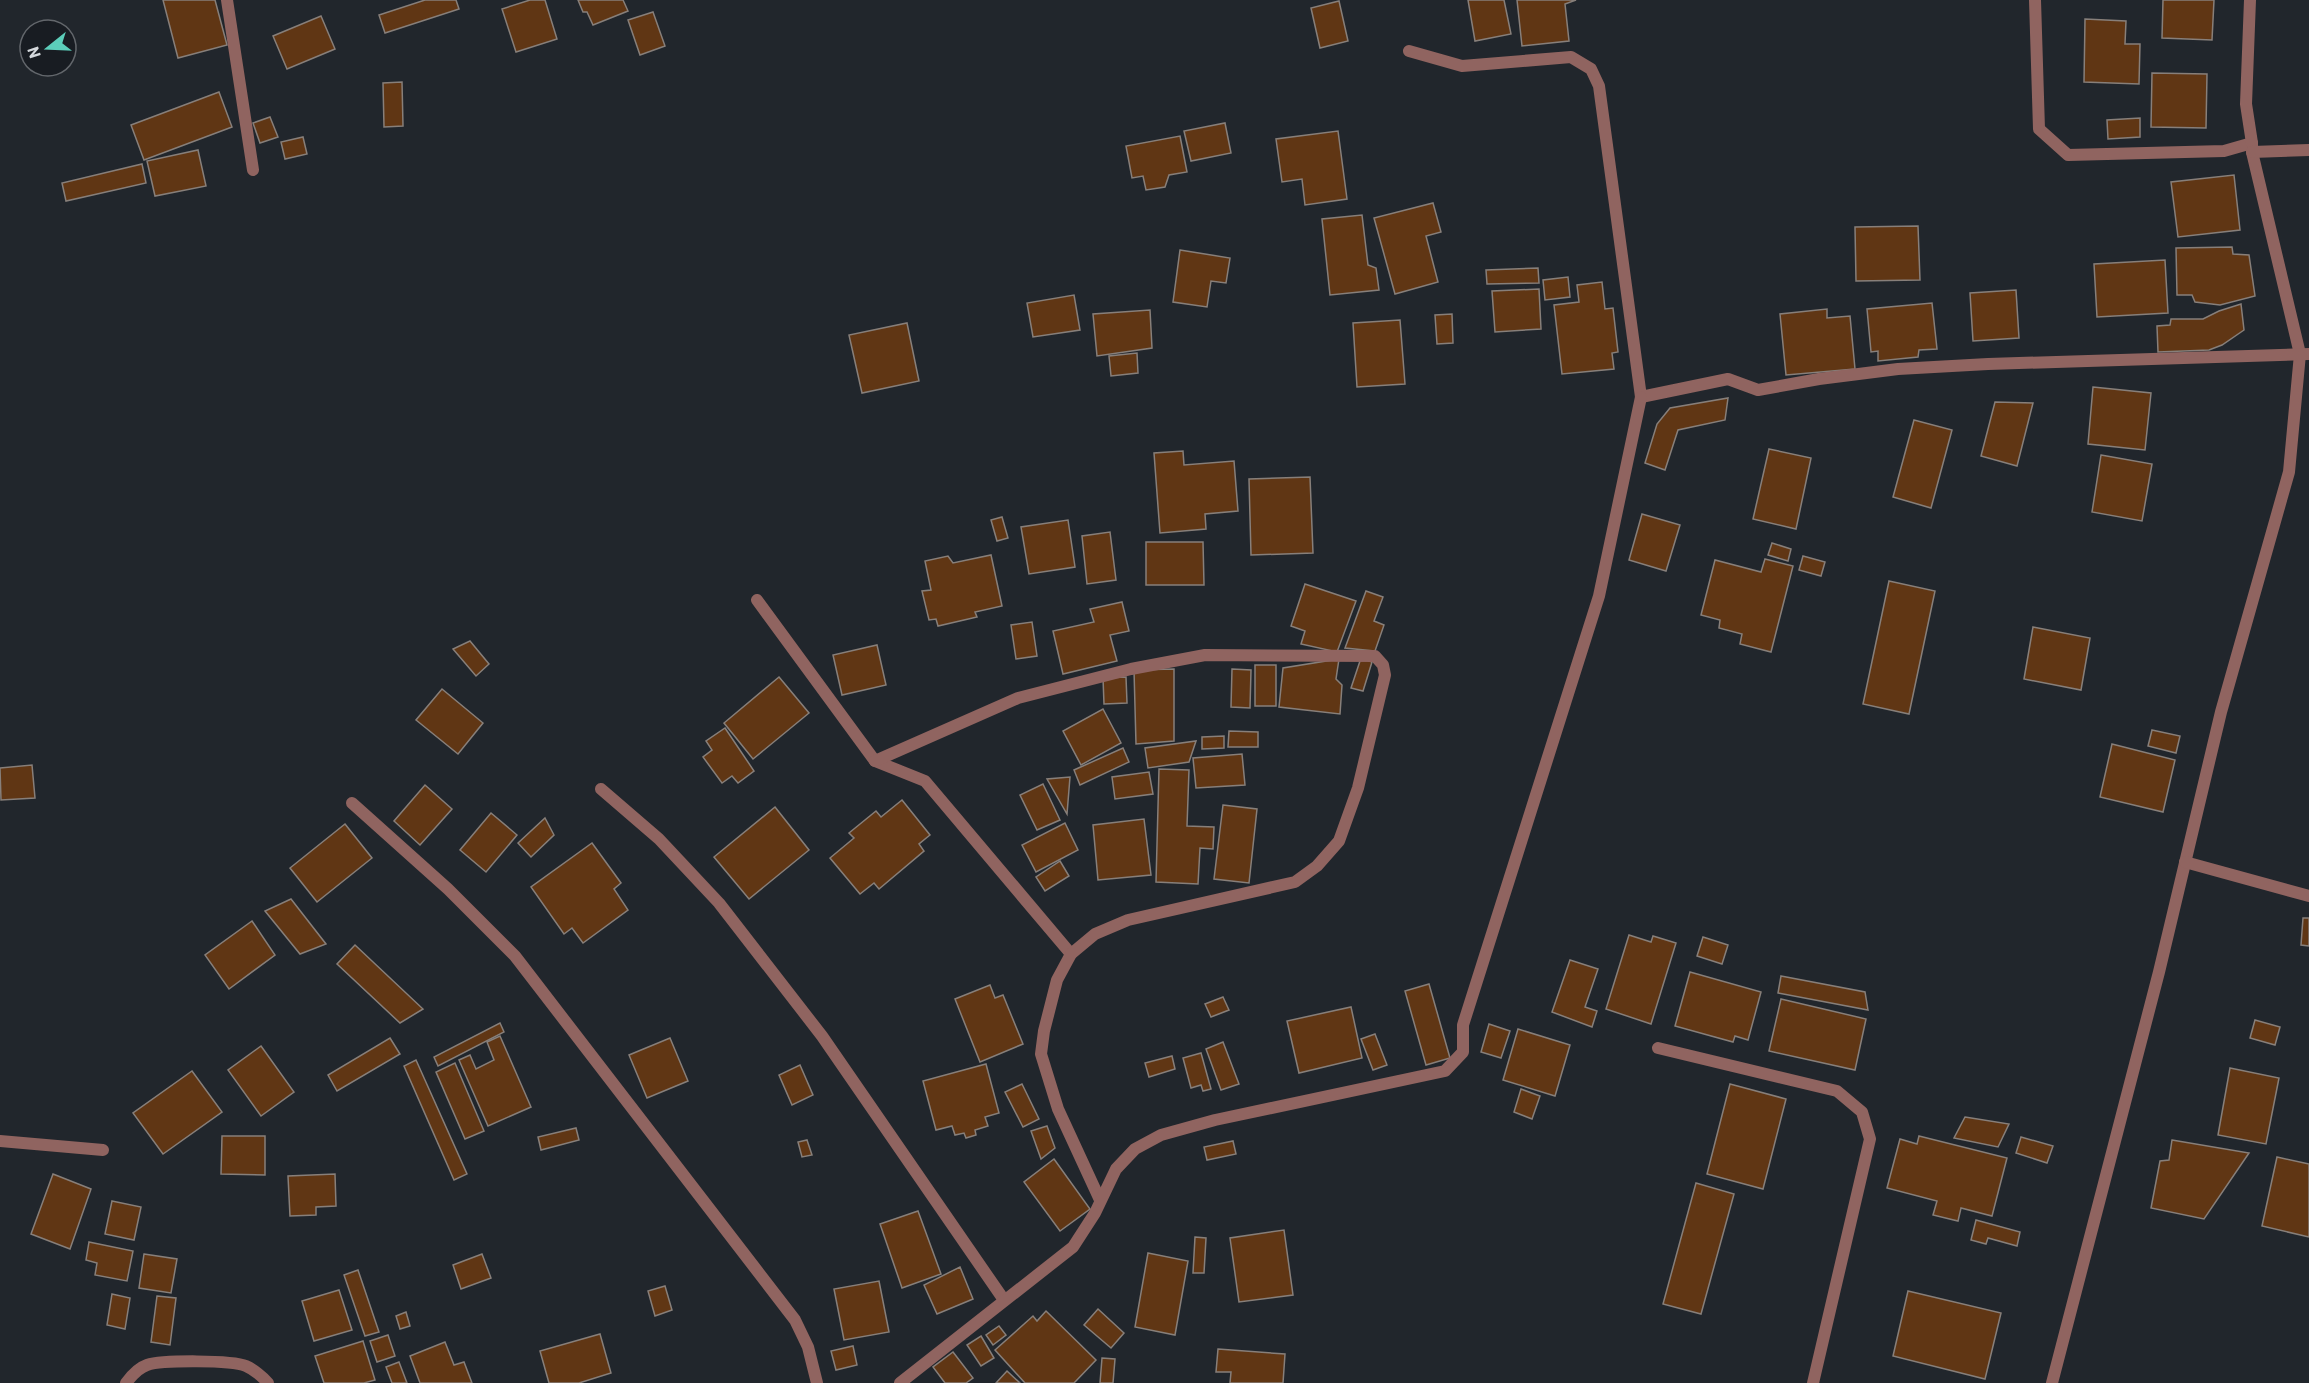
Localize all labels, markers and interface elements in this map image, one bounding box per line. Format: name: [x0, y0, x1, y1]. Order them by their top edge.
north arrow: [18, 18, 78, 78]
text: N: [23, 45, 44, 61]

